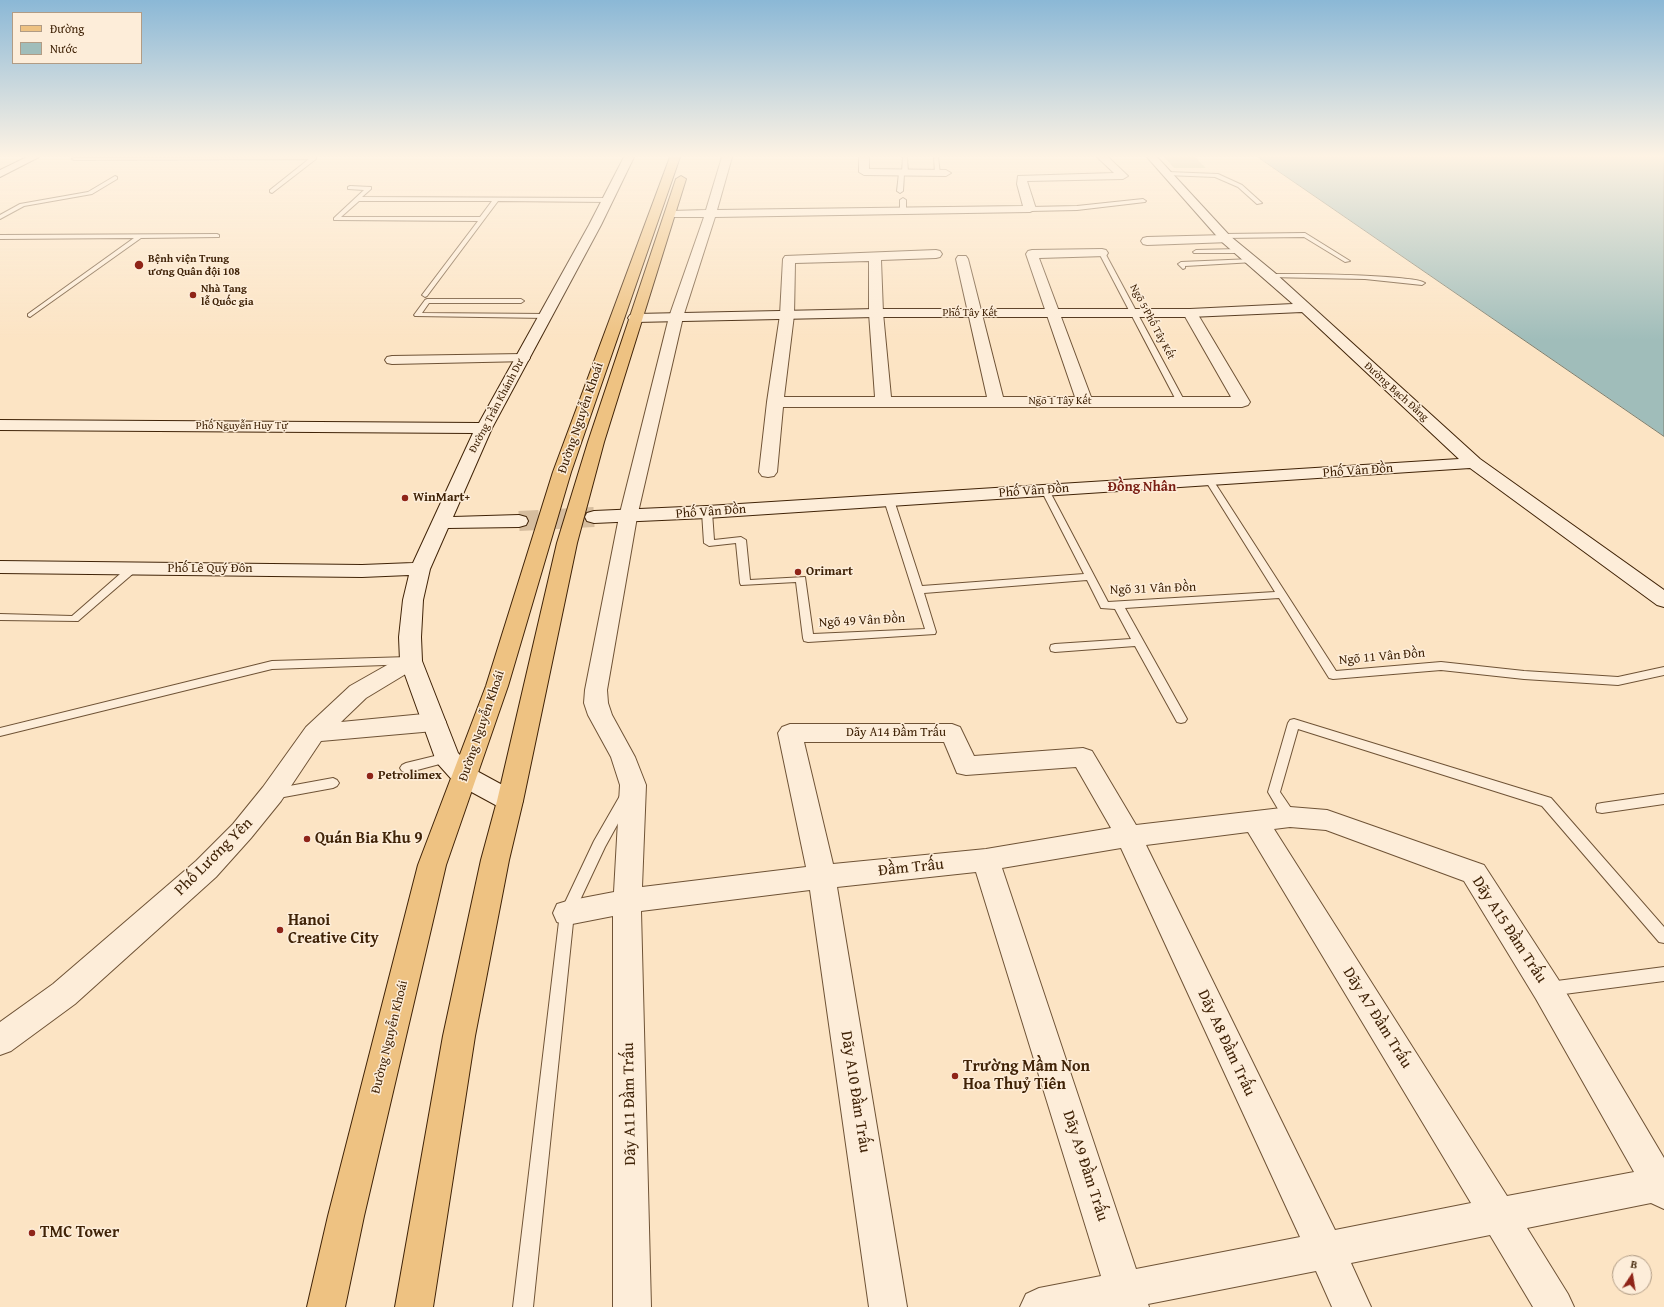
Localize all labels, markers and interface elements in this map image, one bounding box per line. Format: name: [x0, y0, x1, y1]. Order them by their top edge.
legend: [12, 12, 142, 64]
text: Đường: [50, 20, 84, 37]
text: Nước: [50, 40, 77, 57]
place label: Bệnh viện Trung ương Quân đội 108: [148, 252, 240, 278]
marker: Bệnh viện Trung ương Quân đội 108: [133, 259, 145, 271]
place label: Nhà Tang lễ Quốc gia: [201, 282, 254, 308]
street label: Ngõ 5 Phố Tây Kết: [1127, 282, 1177, 362]
marker: Nhà Tang lễ Quốc gia: [188, 290, 198, 300]
street label: Phố Tây Kết: [943, 306, 997, 320]
street label: Đường Trần Khánh Dư: [467, 357, 527, 455]
street label: Đường Bạch Đằng: [1361, 360, 1431, 424]
street label: Đường Nguyễn Khoái: [555, 361, 607, 475]
street label: Ngõ 1 Tây Kết: [1028, 394, 1092, 408]
street label: Phố Nguyễn Huy Tự: [196, 419, 288, 433]
street label: Phố Vân Đồn: [1322, 461, 1394, 481]
district label: Đồng Nhân: [1108, 479, 1176, 495]
street label: Phố Vân Đồn: [998, 481, 1070, 501]
place label: WinMart+: [413, 490, 470, 506]
marker: WinMart+: [400, 493, 410, 503]
street label: Phố Vân Đồn: [675, 502, 747, 522]
street label: Phố Lê Quý Đôn: [167, 561, 253, 577]
place label: Orimart: [806, 564, 853, 580]
marker: Orimart: [793, 567, 803, 577]
street label: Ngõ 31 Vân Đồn: [1110, 580, 1196, 598]
street label: Ngõ 49 Vân Đồn: [818, 611, 906, 631]
street label: Ngõ 11 Vân Đồn: [1338, 645, 1426, 669]
street label: Đường Nguyễn Khoái: [456, 669, 508, 783]
street label: Dãy A14 Đầm Trấu: [846, 725, 946, 741]
place label: Petrolimex: [378, 768, 442, 784]
marker: Petrolimex: [365, 771, 375, 781]
street label: Phố Lương Yên: [171, 814, 257, 900]
place label: Quán Bia Khu 9: [315, 829, 423, 849]
marker: Quán Bia Khu 9: [302, 834, 312, 844]
street label: Đầm Trấu: [877, 855, 945, 881]
street label: Dãy A15 Đầm Trấu: [1467, 873, 1551, 987]
place label: Hanoi Creative City: [288, 911, 379, 949]
marker: Hanoi Creative City: [275, 925, 285, 935]
street label: Dãy A7 Đầm Trấu: [1338, 964, 1416, 1072]
street label: Đường Nguyễn Khoái: [368, 979, 412, 1095]
street label: Dãy A8 Đầm Trấu: [1193, 987, 1259, 1099]
street label: Dãy A10 Đầm Trấu: [836, 1030, 874, 1154]
street label: Dãy A11 Đầm Trấu: [619, 1042, 641, 1166]
place label: Trường Mầm Non Hoa Thuỷ Tiên: [963, 1057, 1090, 1095]
marker: Trường Mầm Non Hoa Thuỷ Tiên: [950, 1071, 960, 1081]
street label: Dãy A9 Đầm Trấu: [1058, 1108, 1112, 1224]
place label: TMC Tower: [40, 1223, 119, 1243]
marker: TMC Tower: [27, 1228, 37, 1238]
north arrow: [1612, 1255, 1652, 1295]
text: B: [1629, 1256, 1639, 1273]

